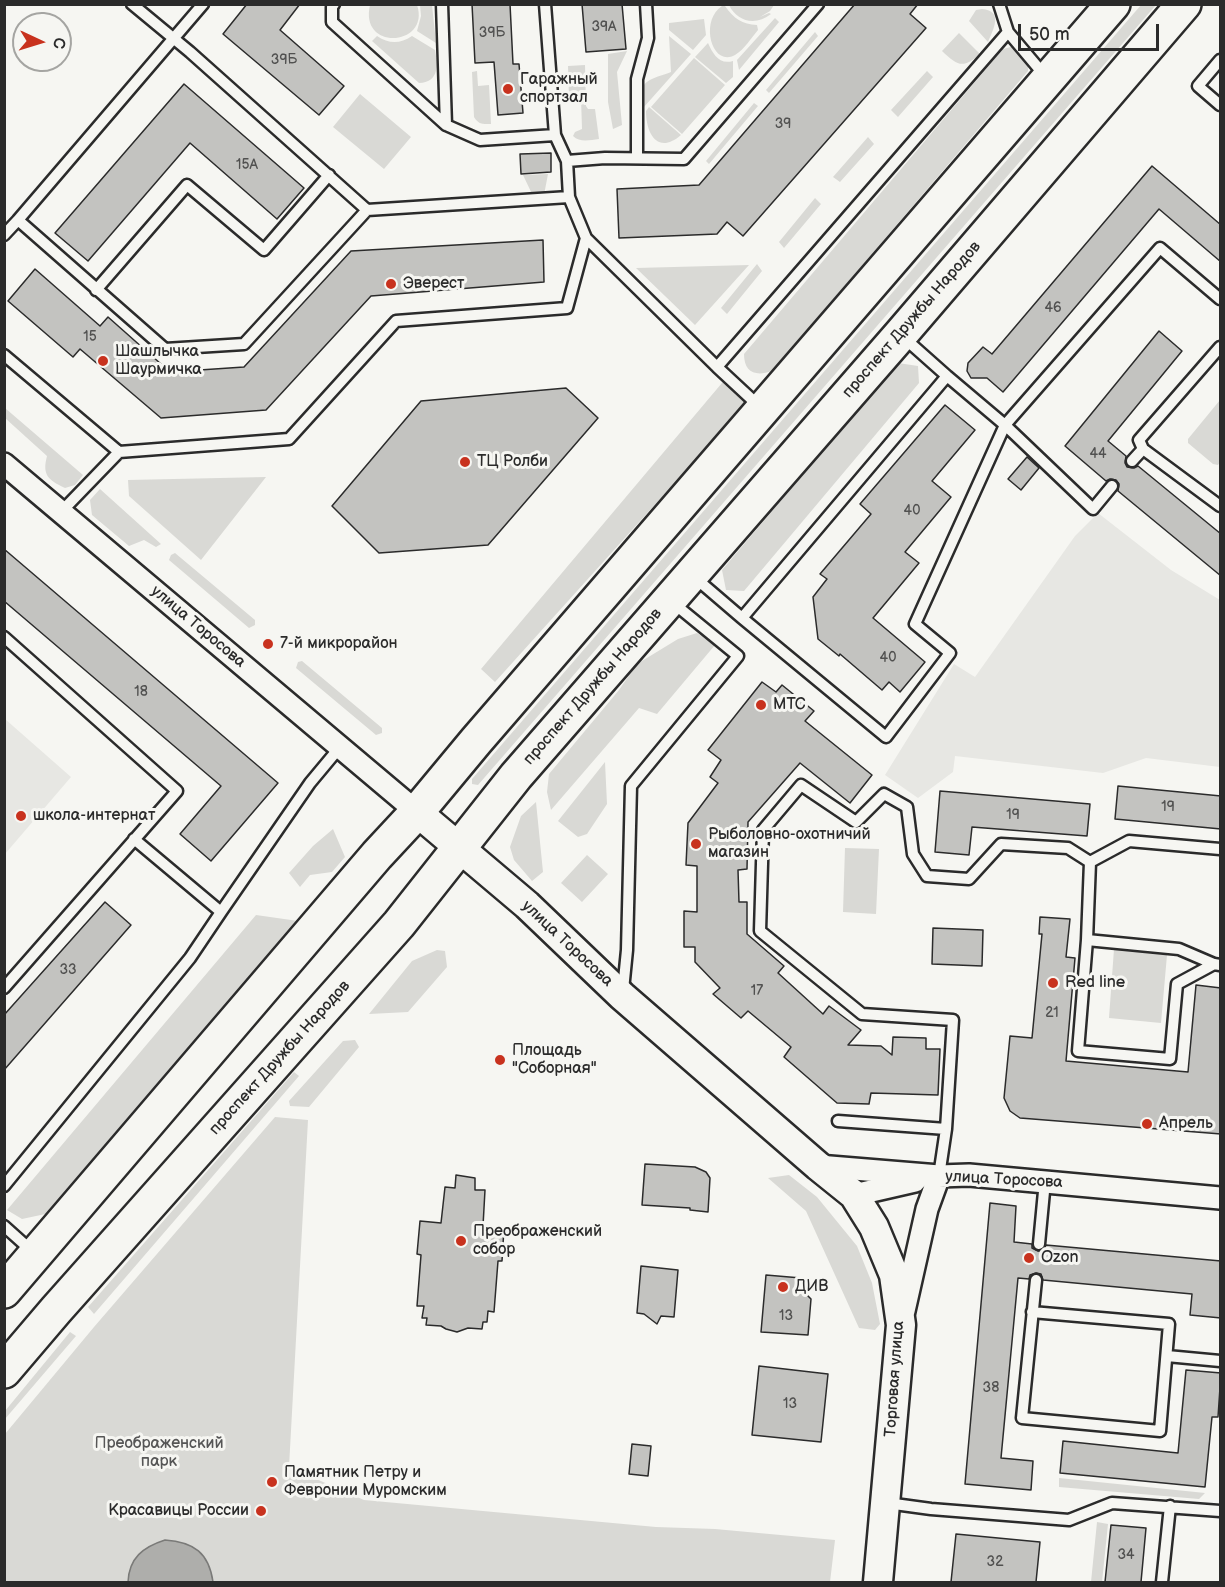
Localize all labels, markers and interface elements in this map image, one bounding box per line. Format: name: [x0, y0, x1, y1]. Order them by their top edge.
north arrow: [12, 12, 72, 72]
scale bar: [1021, 12, 1162, 50]
house number: 39А: [591, 19, 617, 35]
text: 50 m: [1029, 24, 1070, 45]
house number: 39Б: [479, 25, 505, 41]
text: С: [49, 37, 68, 49]
house number: 39Б: [271, 52, 297, 68]
place label: Гаражный спортзал: [520, 70, 598, 108]
marker: Гаражный спортзал: [501, 82, 515, 96]
house number: 39: [775, 116, 791, 132]
house number: 15А: [236, 157, 258, 173]
street label: проспект Дружбы Народов: [839, 238, 985, 402]
place label: Эверест: [403, 274, 464, 294]
marker: Эверест: [384, 277, 398, 291]
house number: 46: [1044, 300, 1062, 316]
house number: 15: [83, 329, 97, 345]
place label: Шашлычка Шаурмичка: [115, 342, 202, 380]
marker: Шашлычка Шаурмичка: [96, 354, 110, 368]
house number: 44: [1089, 446, 1107, 462]
place label: ТЦ Ролби: [477, 452, 548, 472]
marker: ТЦ Ролби: [458, 455, 472, 469]
house number: 40: [904, 503, 920, 519]
street label: улица Торосова: [147, 582, 249, 672]
street label: проспект Дружбы Народов: [520, 605, 666, 769]
place label: 7-й микрорайон: [280, 634, 398, 654]
marker: 7-й микрорайон: [261, 637, 275, 651]
house number: 40: [880, 650, 896, 666]
house number: 18: [134, 684, 148, 700]
place label: МТС: [773, 695, 806, 715]
marker: МТС: [754, 698, 768, 712]
house number: 19: [1161, 799, 1175, 815]
place label: школа-интернат: [33, 806, 155, 826]
house number: 19: [1006, 807, 1020, 823]
marker: школа-интернат: [14, 809, 28, 823]
place label: Рыболовно-охотничий магазин: [708, 825, 871, 863]
marker: Рыболовно-охотничий магазин: [689, 837, 703, 851]
street label: улица Торосова: [517, 897, 617, 991]
house number: 33: [59, 962, 77, 978]
place label: Red line: [1065, 973, 1125, 993]
marker: Red line: [1046, 976, 1060, 990]
street label: проспект Дружбы Народов: [206, 977, 354, 1139]
house number: 17: [751, 983, 763, 999]
house number: 21: [1045, 1005, 1059, 1021]
place label: Площадь "Соборная": [512, 1041, 597, 1079]
marker: Площадь "Соборная": [493, 1053, 507, 1067]
place label: Апрель: [1159, 1114, 1213, 1134]
marker: Апрель: [1140, 1117, 1154, 1131]
street label: улица Торосова: [945, 1167, 1063, 1193]
place label: Преображенский собор: [473, 1222, 602, 1260]
marker: Преображенский собор: [454, 1234, 468, 1248]
place label: Ozon: [1041, 1248, 1079, 1268]
marker: Ozon: [1022, 1251, 1036, 1265]
place label: ДИВ: [795, 1277, 828, 1297]
marker: ДИВ: [776, 1280, 790, 1294]
house number: 13: [779, 1308, 793, 1324]
street label: Торговая улица: [881, 1320, 909, 1438]
house number: 38: [983, 1380, 999, 1396]
house number: 13: [783, 1396, 797, 1412]
park label: Преображенский парк: [94, 1434, 224, 1472]
place label: Памятник Петру и Февронии Муромским: [284, 1463, 447, 1501]
marker: Памятник Петру и Февронии Муромским: [265, 1475, 279, 1489]
place label: Красавицы России: [108, 1501, 249, 1521]
marker: Красавицы России: [254, 1504, 268, 1518]
house number: 34: [1117, 1547, 1135, 1563]
house number: 32: [987, 1554, 1003, 1570]

